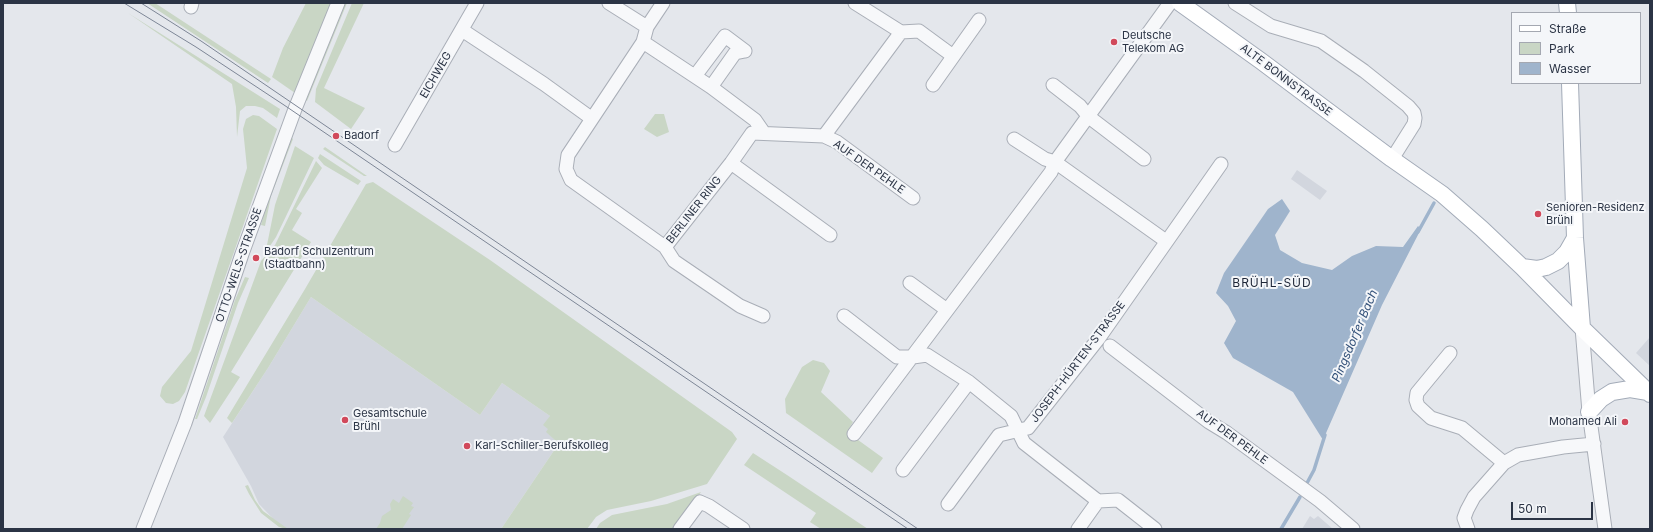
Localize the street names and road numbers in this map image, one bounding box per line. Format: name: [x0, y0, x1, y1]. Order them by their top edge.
street label: ALTE BONNSTRASSE: [1238, 41, 1334, 119]
street label: EICHWEG: [417, 49, 455, 101]
street label: AUF DER PEHLE: [831, 137, 907, 197]
street label: BERLINER RING: [664, 174, 724, 246]
street label: OTTO-WELS-STRASSE: [213, 206, 265, 324]
street label: JOSEPH-HÜRTEN-STRASSE: [1028, 299, 1128, 425]
street label: AUF DER PEHLE: [1194, 407, 1270, 467]

